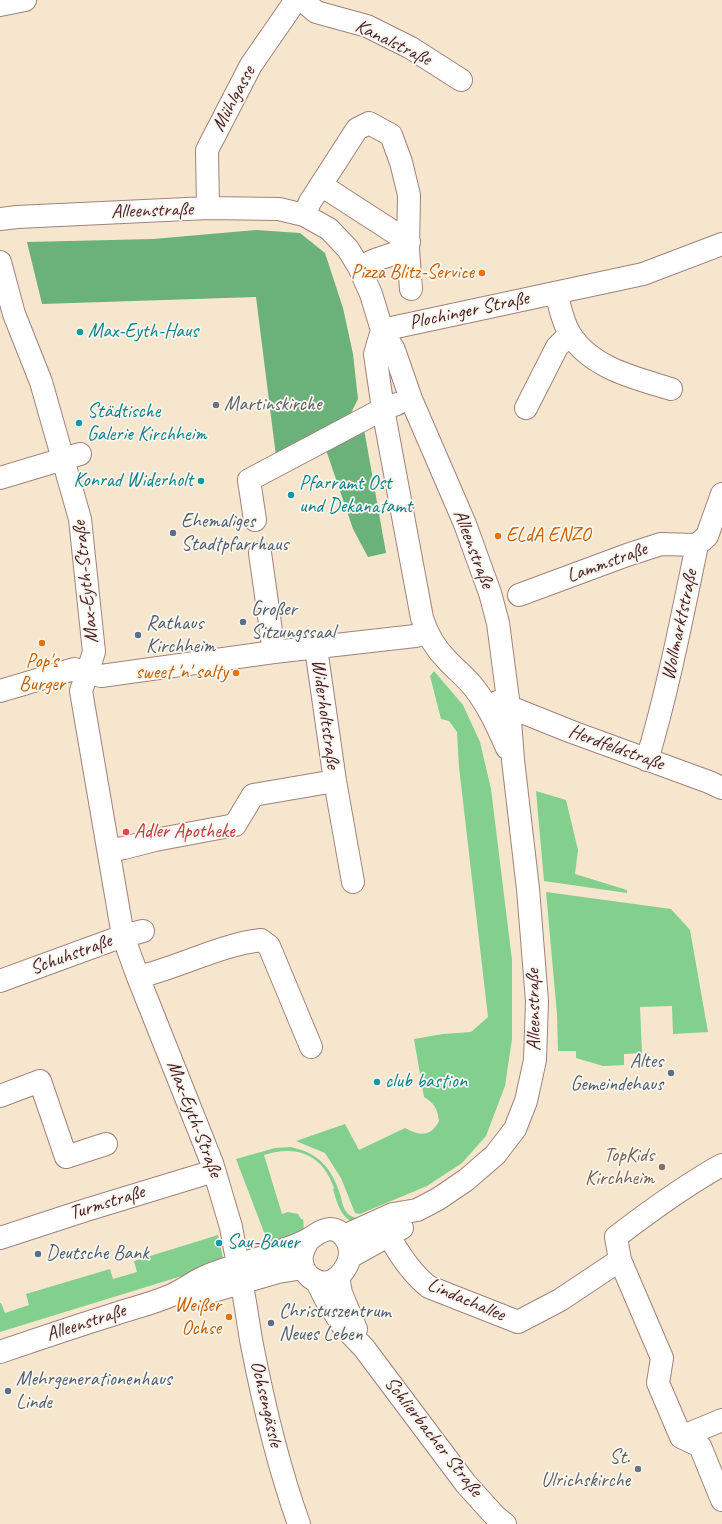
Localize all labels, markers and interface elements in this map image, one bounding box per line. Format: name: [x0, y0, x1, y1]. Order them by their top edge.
street label: Kanalstraße: [351, 14, 435, 72]
street label: Mühlgasse: [207, 62, 261, 136]
street label: Alleenstraße: [111, 198, 193, 224]
place label: Pizza Blitz-Service: [351, 261, 474, 285]
marker: Pizza Blitz-Service: [477, 268, 487, 278]
street label: Plochinger Straße: [407, 287, 531, 335]
place label: Max-Eyth-Haus: [88, 320, 198, 344]
marker: Max-Eyth-Haus: [75, 327, 85, 337]
place label: Martinskirche: [224, 393, 321, 417]
place label: Städtische Galerie Kirchheim: [87, 400, 207, 447]
marker: Martinskirche: [211, 400, 221, 410]
marker: Städtische Galerie Kirchheim: [74, 418, 84, 428]
place label: Konrad Widerholt: [74, 469, 193, 493]
place label: Pfarramt Ost und Dekanatamt: [299, 472, 412, 519]
marker: Konrad Widerholt: [196, 476, 206, 486]
marker: Pfarramt Ost und Dekanatamt: [286, 490, 296, 500]
street label: Alleenstraße: [447, 506, 499, 592]
place label: Ehemaliges Stadtpfarrhaus: [181, 510, 288, 557]
street label: Max-Eyth-Straße: [68, 520, 104, 644]
place label: ELdA ENZO: [506, 524, 590, 548]
marker: Ehemaliges Stadtpfarrhaus: [168, 528, 178, 538]
marker: ELdA ENZO: [493, 531, 503, 541]
street label: Lammstraße: [564, 537, 650, 589]
street label: Wollmarktstraße: [657, 568, 703, 682]
place label: Großer Sitzungssaal: [251, 598, 335, 645]
place label: Rathaus Kirchheim: [146, 612, 215, 659]
marker: Großer Sitzungssaal: [238, 617, 248, 627]
marker: Rathaus Kirchheim: [133, 630, 143, 640]
marker: Pop's Burger: [37, 638, 47, 648]
place label: Pop's Burger: [19, 650, 65, 697]
street label: Widerholtstraße: [305, 658, 345, 770]
place label: sweet 'n' salty: [135, 661, 228, 685]
marker: sweet 'n' salty: [231, 668, 241, 678]
street label: Herdfeldstraße: [565, 720, 667, 776]
place label: Adler Apotheke: [134, 820, 234, 844]
marker: Adler Apotheke: [121, 827, 131, 837]
street label: Schuhstraße: [27, 929, 115, 981]
street label: Alleenstraße: [521, 969, 547, 1051]
place label: Altes Gemeindehaus: [570, 1050, 663, 1097]
street label: Max-Eyth-Straße: [161, 1057, 227, 1181]
marker: Altes Gemeindehaus: [666, 1068, 676, 1078]
place label: club bastion: [385, 1070, 467, 1094]
marker: club bastion: [372, 1077, 382, 1087]
place label: TopKids Kirchheim: [585, 1144, 654, 1191]
marker: TopKids Kirchheim: [657, 1162, 667, 1172]
street label: Turmstraße: [67, 1180, 147, 1226]
place label: Sau-Bauer: [227, 1231, 299, 1255]
marker: Sau-Bauer: [214, 1238, 224, 1248]
place label: Deutsche Bank: [46, 1242, 149, 1266]
marker: Deutsche Bank: [33, 1249, 43, 1259]
street label: Lindachallee: [424, 1273, 508, 1327]
place label: Weißer Ochse: [175, 1294, 221, 1341]
street label: Alleenstraße: [43, 1299, 129, 1347]
place label: Christuszentrum Neues Leben: [279, 1300, 391, 1347]
marker: Weißer Ochse: [224, 1312, 234, 1322]
marker: Christuszentrum Neues Leben: [266, 1318, 276, 1328]
street label: Ochsengässle: [244, 1359, 288, 1449]
place label: Mehrgenerationenhaus Linde: [16, 1368, 172, 1415]
street label: Schlierbacher Straße: [379, 1372, 487, 1502]
marker: Mehrgenerationenhaus Linde: [3, 1386, 13, 1396]
place label: St. Ulrichskirche: [541, 1446, 630, 1493]
marker: St. Ulrichskirche: [633, 1464, 643, 1474]

